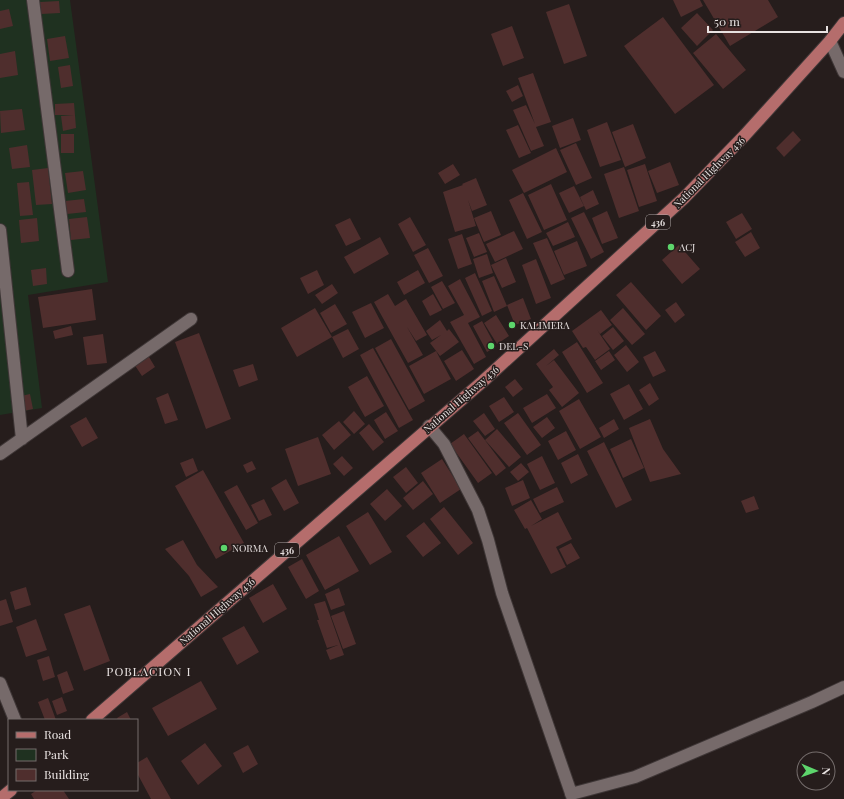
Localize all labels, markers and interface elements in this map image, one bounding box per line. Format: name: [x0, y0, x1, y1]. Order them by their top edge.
scale bar: [708, 8, 827, 34]
text: 50 m: [714, 13, 740, 29]
street label: National Highway 436: [670, 133, 748, 211]
road number: 436: [646, 215, 670, 229]
place label: ACJ: [678, 240, 695, 254]
marker: ACJ: [666, 242, 676, 252]
place label: KALIMERA: [520, 318, 570, 332]
marker: KALIMERA: [507, 320, 517, 330]
place label: DEL-S: [499, 339, 529, 353]
marker: DEL-S: [486, 341, 496, 351]
street label: National Highway 436: [420, 362, 502, 436]
place label: NORMA: [232, 541, 269, 555]
marker: NORMA: [219, 543, 229, 553]
road number: 436: [275, 543, 299, 557]
street label: National Highway 436: [176, 574, 258, 648]
district label: POBLACION I: [106, 663, 192, 679]
legend: [8, 719, 138, 791]
text: Road: [44, 726, 71, 742]
text: Park: [44, 746, 69, 762]
north arrow: [796, 751, 836, 791]
text: Building: [44, 766, 90, 782]
text: N: [819, 767, 834, 776]

